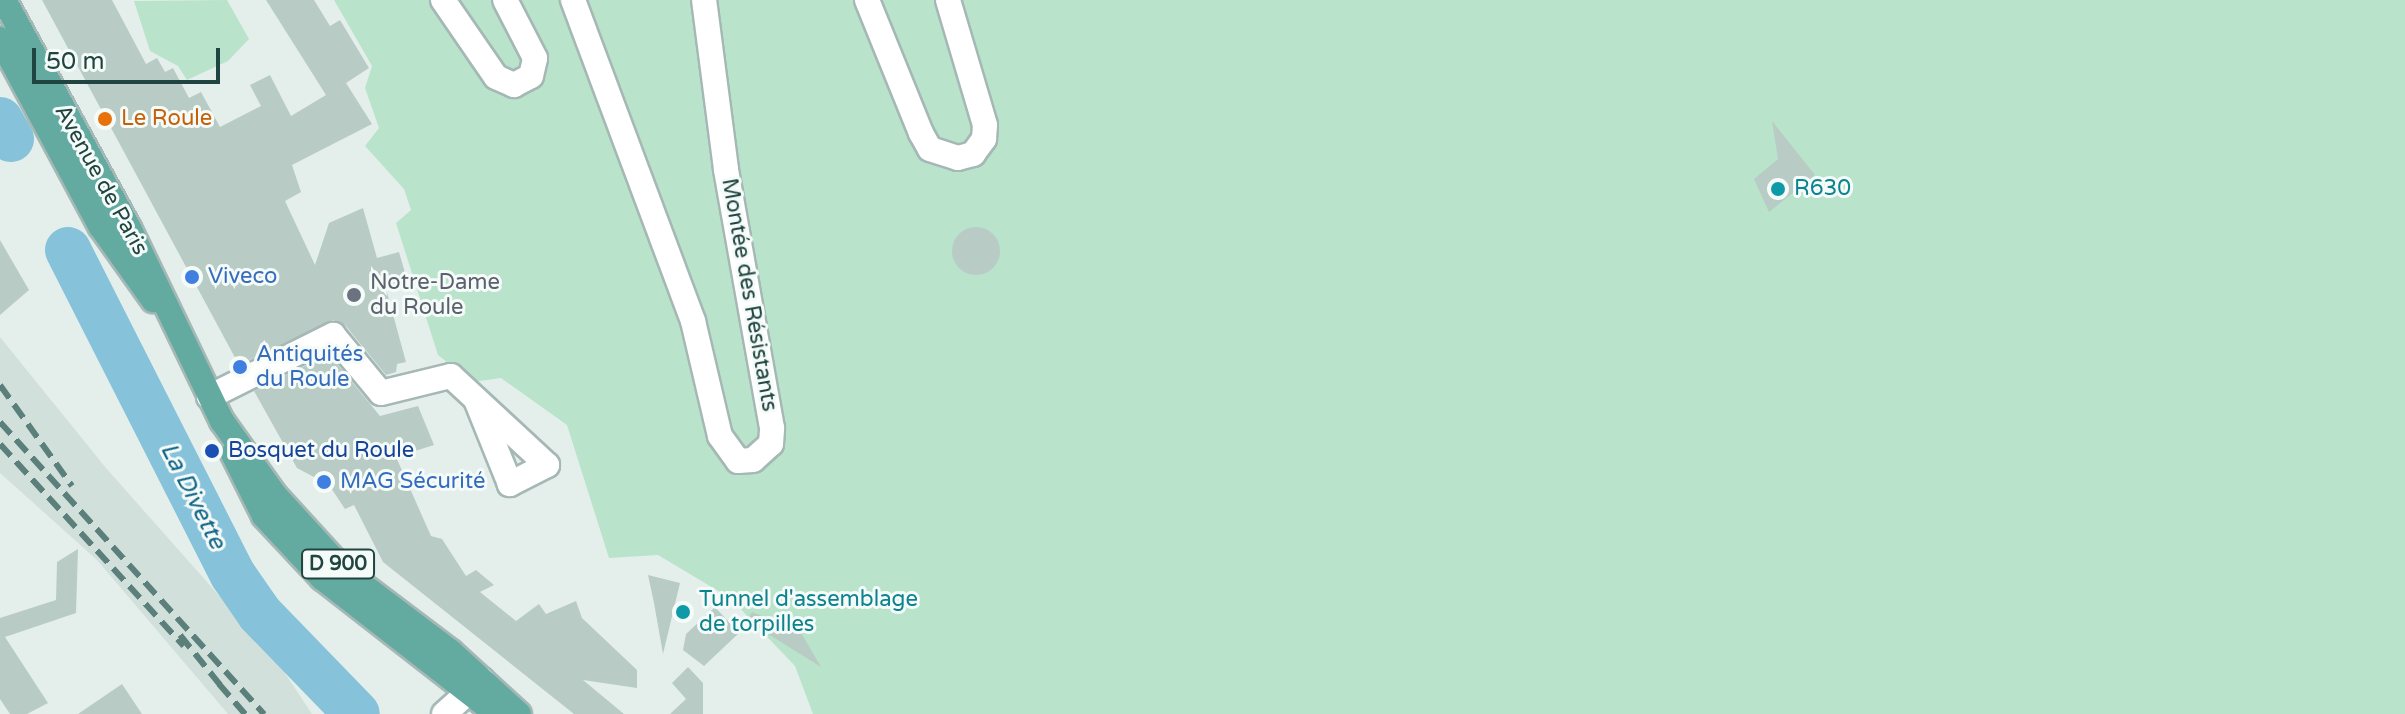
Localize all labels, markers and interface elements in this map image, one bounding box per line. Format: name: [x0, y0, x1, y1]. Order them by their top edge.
scale bar: [36, 32, 224, 82]
text: 50 m: [46, 47, 104, 76]
street label: Avenue de Paris: [49, 100, 153, 260]
place label: Le Roule: [121, 106, 212, 132]
marker: Le Roule: [96, 110, 114, 128]
street label: Montée des Résistants: [715, 176, 783, 414]
place label: R630: [1794, 176, 1851, 202]
marker: R630: [1769, 180, 1787, 198]
place label: Viveco: [208, 264, 277, 290]
marker: Viveco: [183, 268, 201, 286]
place label: Notre-Dame du Roule: [370, 269, 500, 320]
marker: Notre-Dame du Roule: [345, 286, 363, 304]
place label: Antiquités du Roule: [256, 341, 363, 392]
marker: Antiquités du Roule: [231, 358, 249, 376]
water label: La Divette: [154, 438, 232, 554]
place label: Bosquet du Roule: [228, 438, 414, 464]
marker: Bosquet du Roule: [203, 442, 221, 460]
place label: MAG Sécurité: [340, 469, 485, 495]
marker: MAG Sécurité: [315, 473, 333, 491]
road number: D 900: [300, 548, 376, 580]
place label: Tunnel d'assemblage de torpilles: [699, 586, 918, 638]
marker: Tunnel d'assemblage de torpilles: [674, 603, 692, 621]

